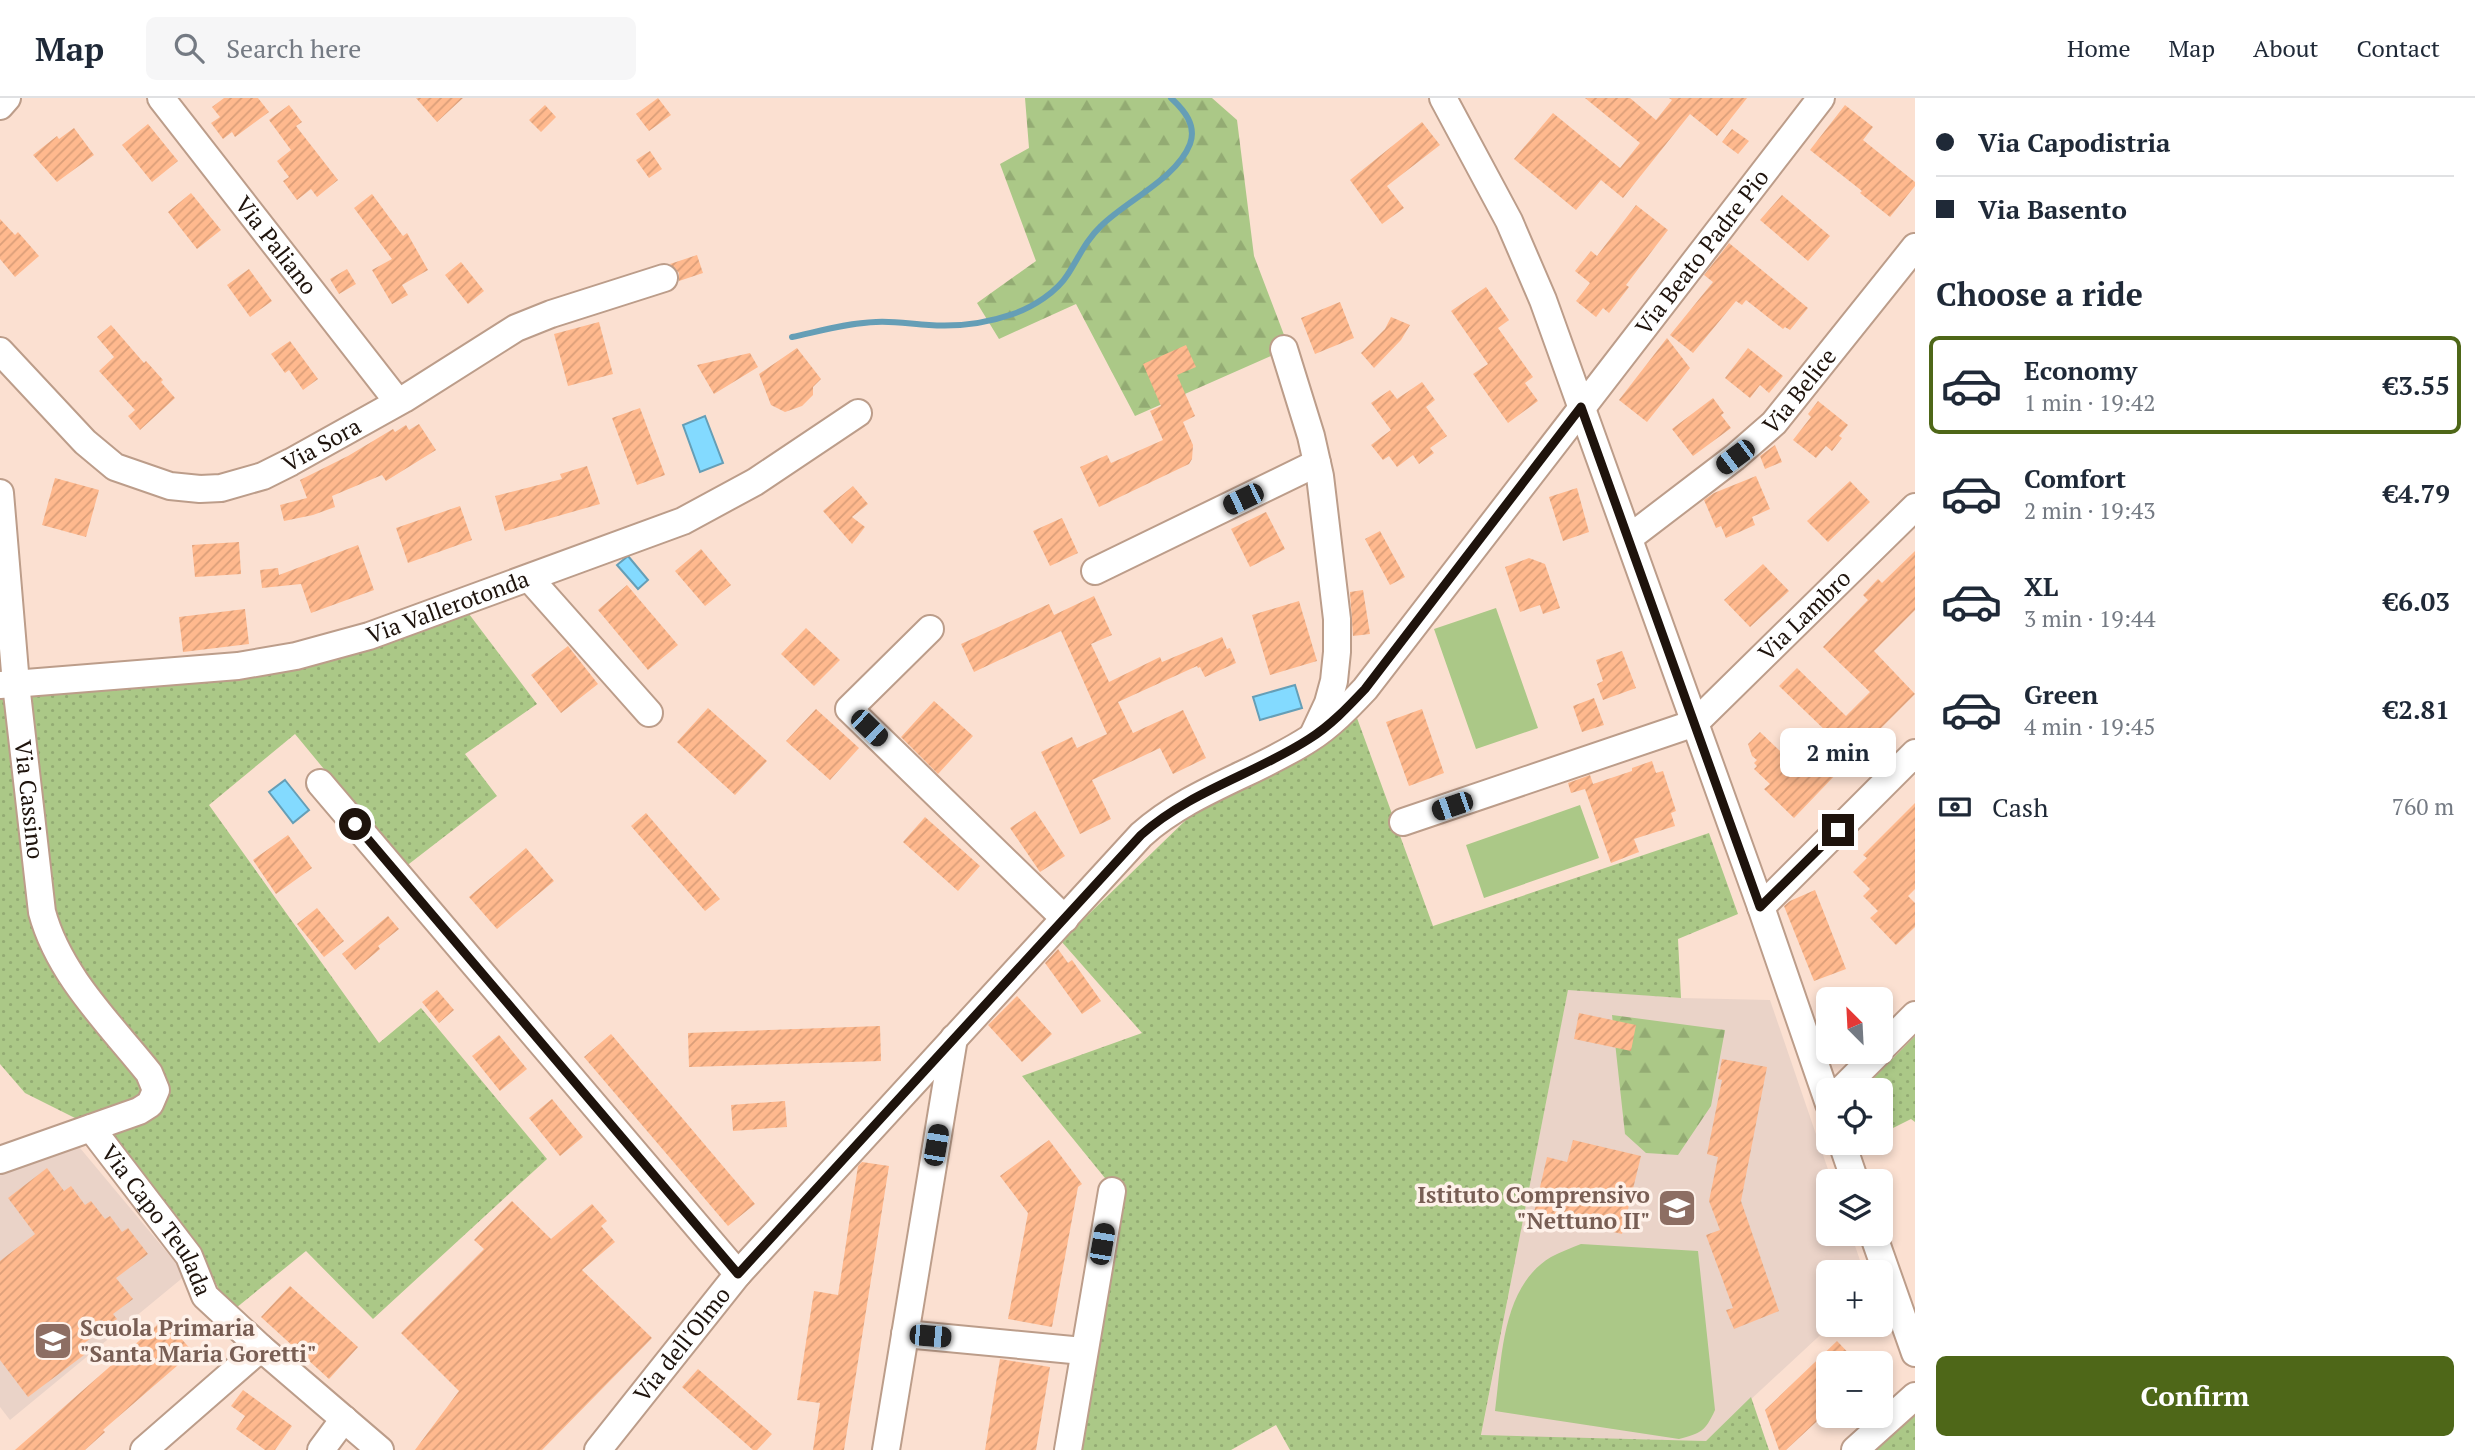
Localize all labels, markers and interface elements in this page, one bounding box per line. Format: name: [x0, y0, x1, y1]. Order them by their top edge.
search box: [146, 17, 636, 80]
text: Map: [35, 27, 104, 70]
icon: search: [170, 29, 208, 67]
text: Search here: [226, 31, 361, 65]
text: Home: [2067, 32, 2131, 64]
text: Map: [2169, 32, 2215, 64]
text: About: [2253, 32, 2319, 64]
text: Contact: [2357, 32, 2440, 64]
text: Via Capodistria: [1978, 125, 2171, 159]
street label: Via Beato Padre Pio: [1628, 162, 1776, 341]
street label: Via Paliano: [228, 189, 325, 301]
text: Via Basento: [1978, 192, 2127, 226]
text: Choose a ride: [1936, 273, 2143, 315]
street label: Via Belice: [1756, 342, 1843, 441]
text: Economy: [2024, 353, 2137, 387]
icon: car: [1940, 354, 2003, 417]
text: €3.55: [2384, 368, 2450, 402]
text: 1 min · 19:42: [2024, 387, 2156, 418]
street label: Via Sora: [277, 410, 367, 479]
car: [1712, 436, 1759, 478]
text: Comfort: [2024, 461, 2126, 495]
icon: car: [1940, 462, 2003, 525]
text: €4.79: [2384, 476, 2450, 510]
car: [1220, 480, 1267, 518]
text: 2 min · 19:43: [2024, 495, 2156, 526]
street label: Via Vallerotonda: [362, 563, 533, 651]
street label: Via Lambro: [1751, 563, 1857, 667]
text: XL: [2024, 569, 2058, 603]
icon: car: [1940, 570, 2003, 633]
text: €6.03: [2384, 584, 2450, 618]
text: 3 min · 19:44: [2024, 603, 2156, 634]
text: Green: [2024, 677, 2098, 711]
icon: car: [1940, 678, 2003, 741]
text: €2.81: [2384, 692, 2450, 726]
car: [847, 706, 892, 750]
text: 4 min · 19:45: [2024, 711, 2156, 742]
callout: 2 min: [1780, 728, 1896, 778]
text: 2 min: [1807, 737, 1869, 768]
street label: Via Cassino: [8, 738, 52, 861]
icon: cash: [1936, 788, 1974, 826]
car: [1429, 789, 1476, 823]
text: Cash: [1992, 790, 2048, 824]
text: 760 m: [2392, 791, 2454, 822]
route start: [339, 808, 371, 840]
route end: [1822, 814, 1854, 846]
north arrow: [1816, 987, 1894, 1064]
map controls: [1816, 987, 1893, 1428]
button: locate: [1816, 1078, 1893, 1155]
car: [923, 1122, 950, 1168]
street label: Via Capo Teulada: [94, 1138, 220, 1301]
button: layers: [1816, 1169, 1893, 1246]
place label: Istituto Comprensivo "Nettuno II": [1417, 1179, 1650, 1236]
school or university icon: Istituto Comprensivo "Nettuno II": [1656, 1187, 1698, 1229]
car: [1089, 1221, 1116, 1267]
button: +: [1816, 1260, 1893, 1337]
street label: Via dell'Olmo: [626, 1280, 737, 1408]
place label: Scuola Primaria "Santa Maria Goretti": [80, 1312, 317, 1369]
school or university icon: Scuola Primaria "Santa Maria Goretti": [32, 1320, 74, 1362]
car: [909, 1324, 952, 1348]
button: −: [1816, 1351, 1893, 1428]
button: Confirm: [1936, 1356, 2454, 1436]

